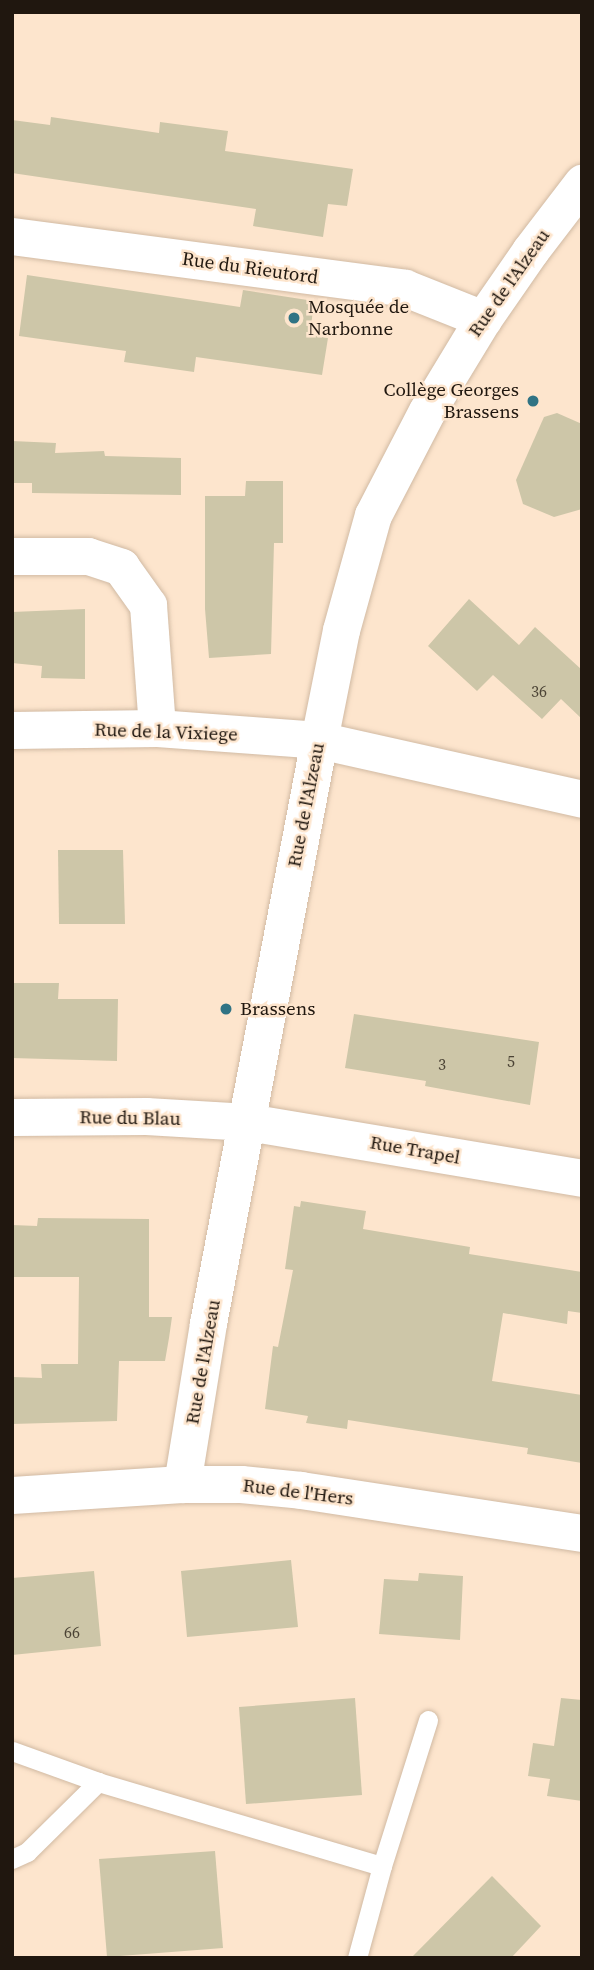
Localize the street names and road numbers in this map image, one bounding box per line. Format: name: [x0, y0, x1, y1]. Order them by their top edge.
street label: Rue de l'Alzeau: [463, 225, 555, 341]
street label: Rue du Rieutord: [180, 247, 320, 289]
street label: Rue de la Vixiege: [94, 718, 238, 746]
street label: Rue de l'Alzeau: [283, 741, 329, 869]
street label: Rue du Blau: [79, 1106, 181, 1130]
street label: Rue Trapel: [368, 1131, 462, 1169]
street label: Rue de l'Alzeau: [181, 1298, 225, 1426]
street label: Rue de l'Hers: [241, 1474, 355, 1510]

